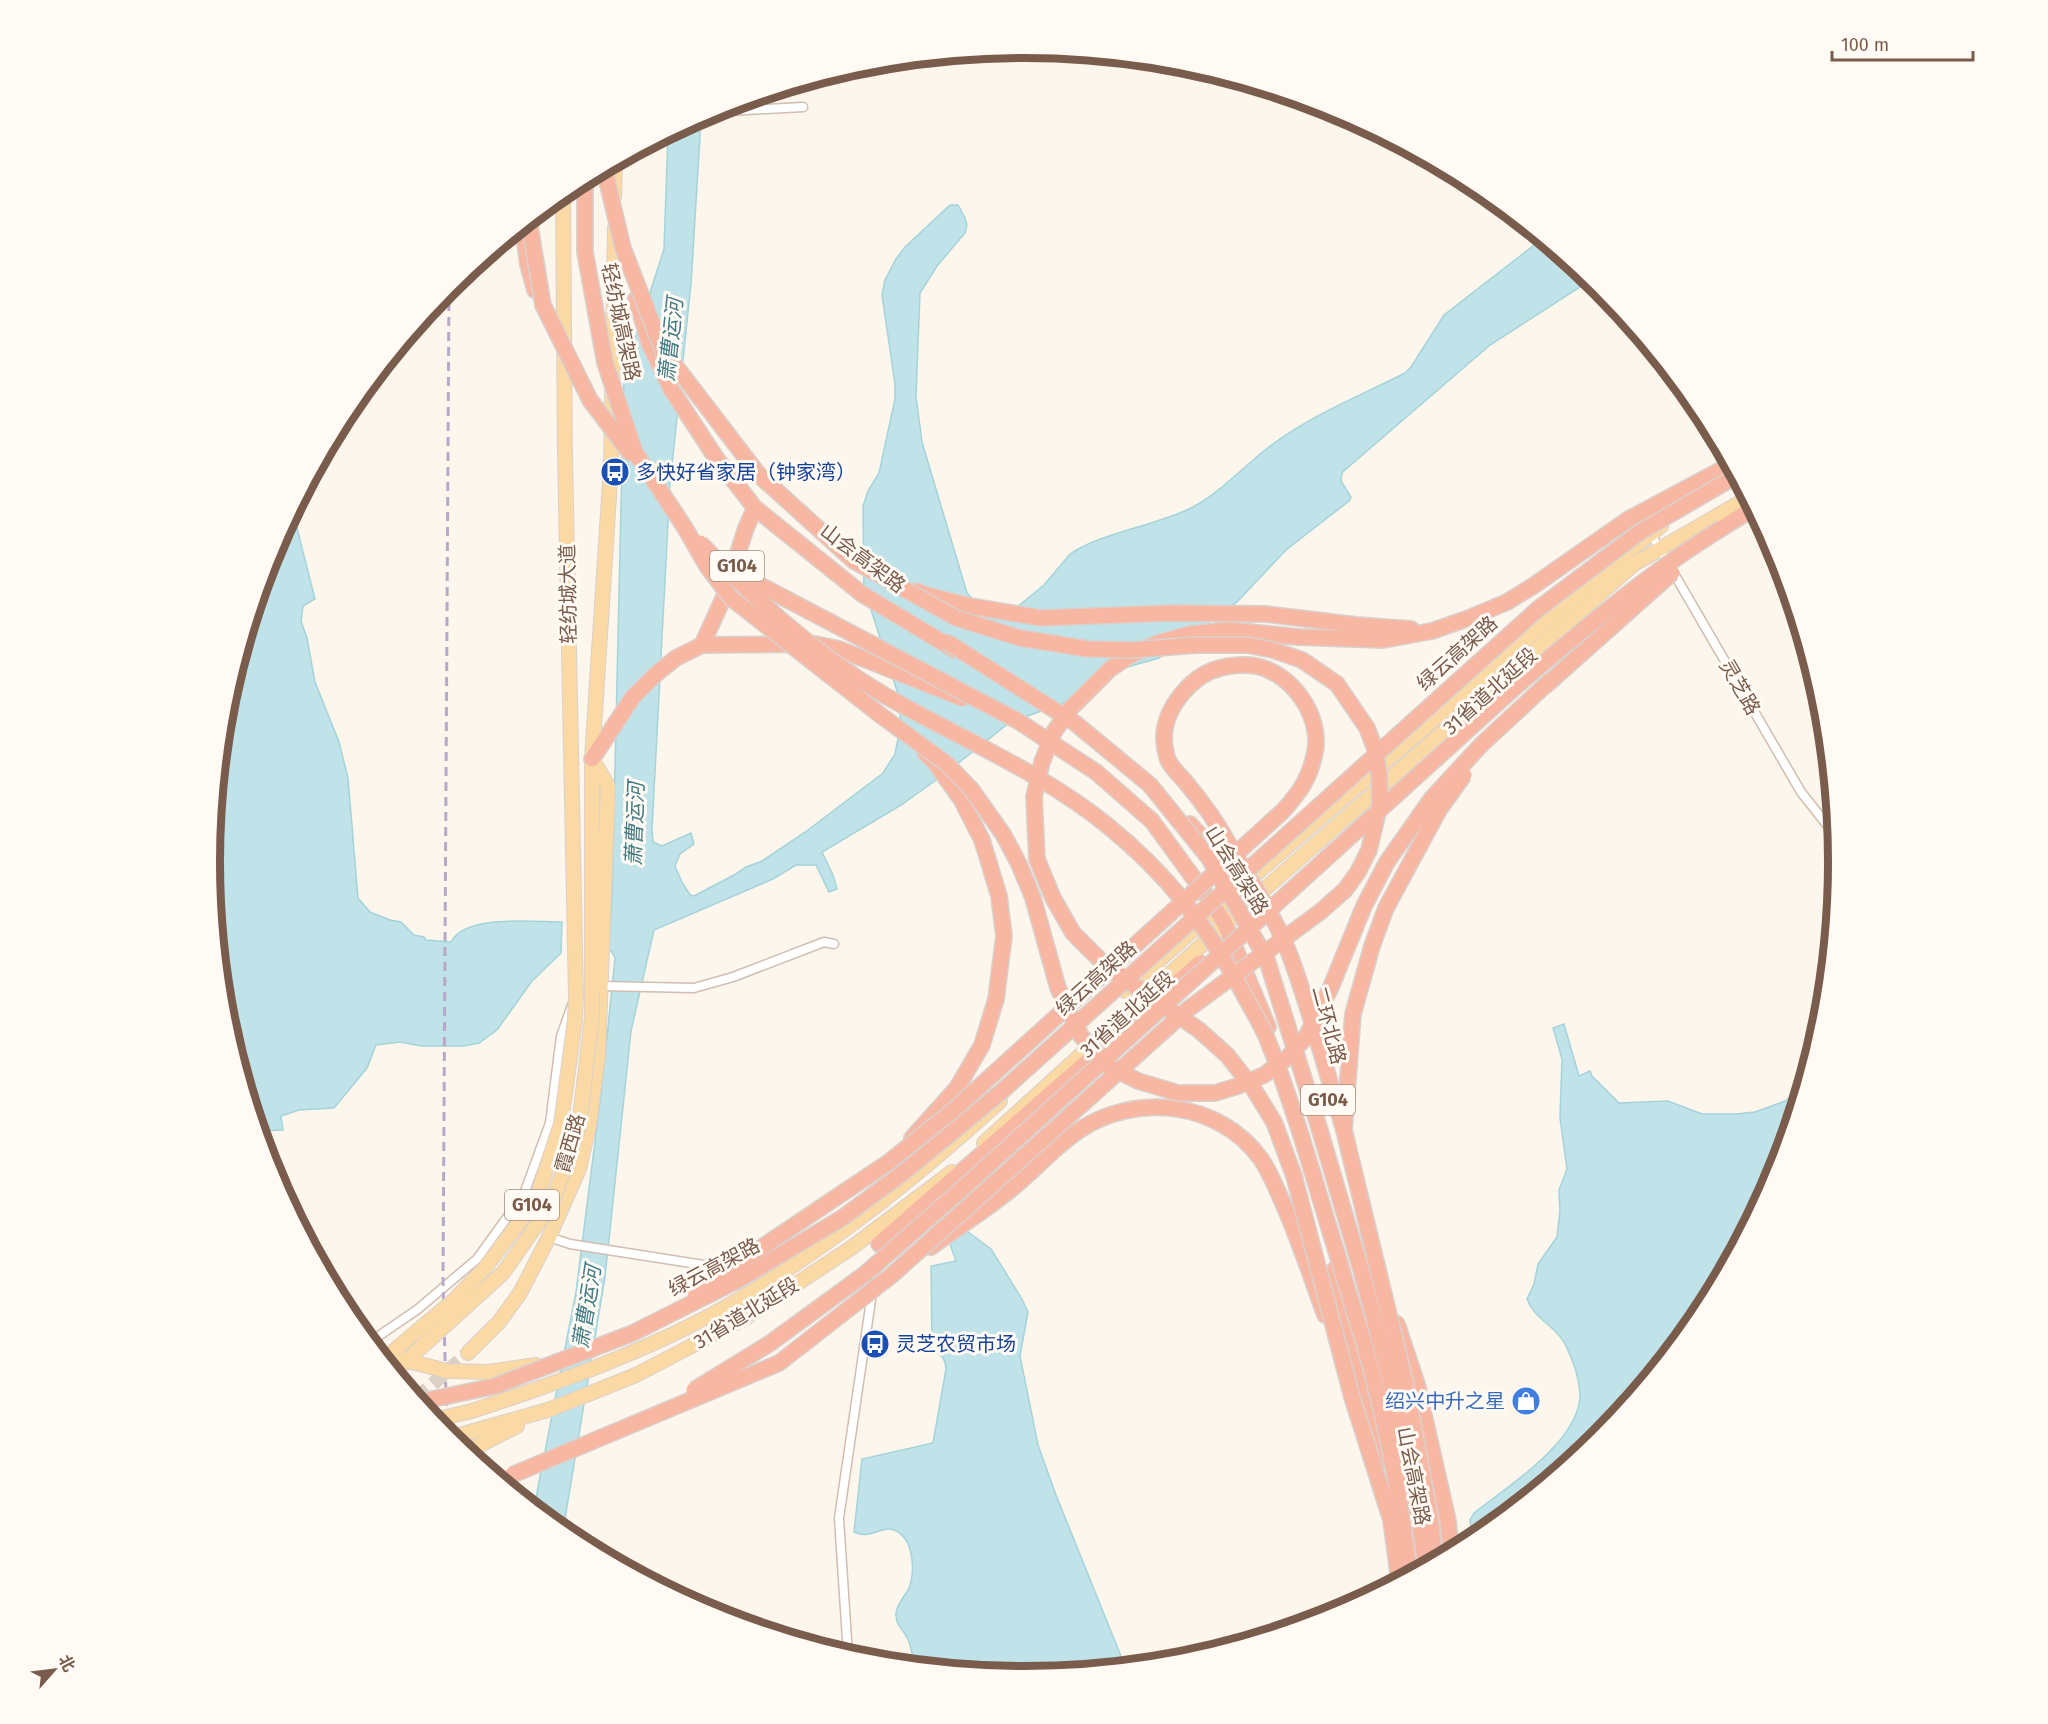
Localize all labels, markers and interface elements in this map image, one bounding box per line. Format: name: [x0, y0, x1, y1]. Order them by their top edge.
scale bar: [1832, 24, 1973, 62]
text: 100 m: [1841, 34, 1889, 56]
street label: 轻纺城高架路: [597, 261, 645, 383]
water label: 萧曹运河: [654, 293, 689, 383]
bus stop icon: 多快好省家居（钟家湾）: [599, 456, 631, 488]
place label: 多快好省家居（钟家湾）: [636, 460, 856, 484]
street label: 山会高架路: [816, 518, 910, 598]
street label: 轻纺城大道: [555, 544, 581, 644]
road number: G104: [710, 551, 764, 581]
street label: 绿云高架路: [1412, 611, 1502, 695]
street label: 31省道北延段: [1438, 643, 1542, 739]
street label: 灵芝路: [1715, 655, 1765, 719]
water label: 萧曹运河: [621, 778, 650, 866]
street label: 山会高架路: [1200, 821, 1274, 919]
street label: 绿云高架路: [1051, 936, 1141, 1020]
street label: 31省道北延段: [1075, 966, 1179, 1062]
street label: 二环北路: [1307, 983, 1351, 1067]
road number: G104: [1301, 1085, 1355, 1115]
street label: 霞西路: [550, 1111, 590, 1175]
road number: G104: [505, 1190, 559, 1220]
street label: 绿云高架路: [664, 1233, 764, 1301]
water label: 萧曹运河: [568, 1260, 607, 1351]
street label: 31省道北延段: [689, 1272, 803, 1354]
bus stop icon: 灵芝农贸市场: [859, 1328, 891, 1360]
place label: 灵芝农贸市场: [896, 1332, 1016, 1356]
shop icon: 绍兴中升之星: [1510, 1385, 1542, 1417]
place label: 绍兴中升之星: [1385, 1389, 1505, 1413]
street label: 山会高架路: [1393, 1425, 1435, 1527]
north arrow: [24, 1640, 84, 1700]
text: 北: [55, 1652, 79, 1675]

